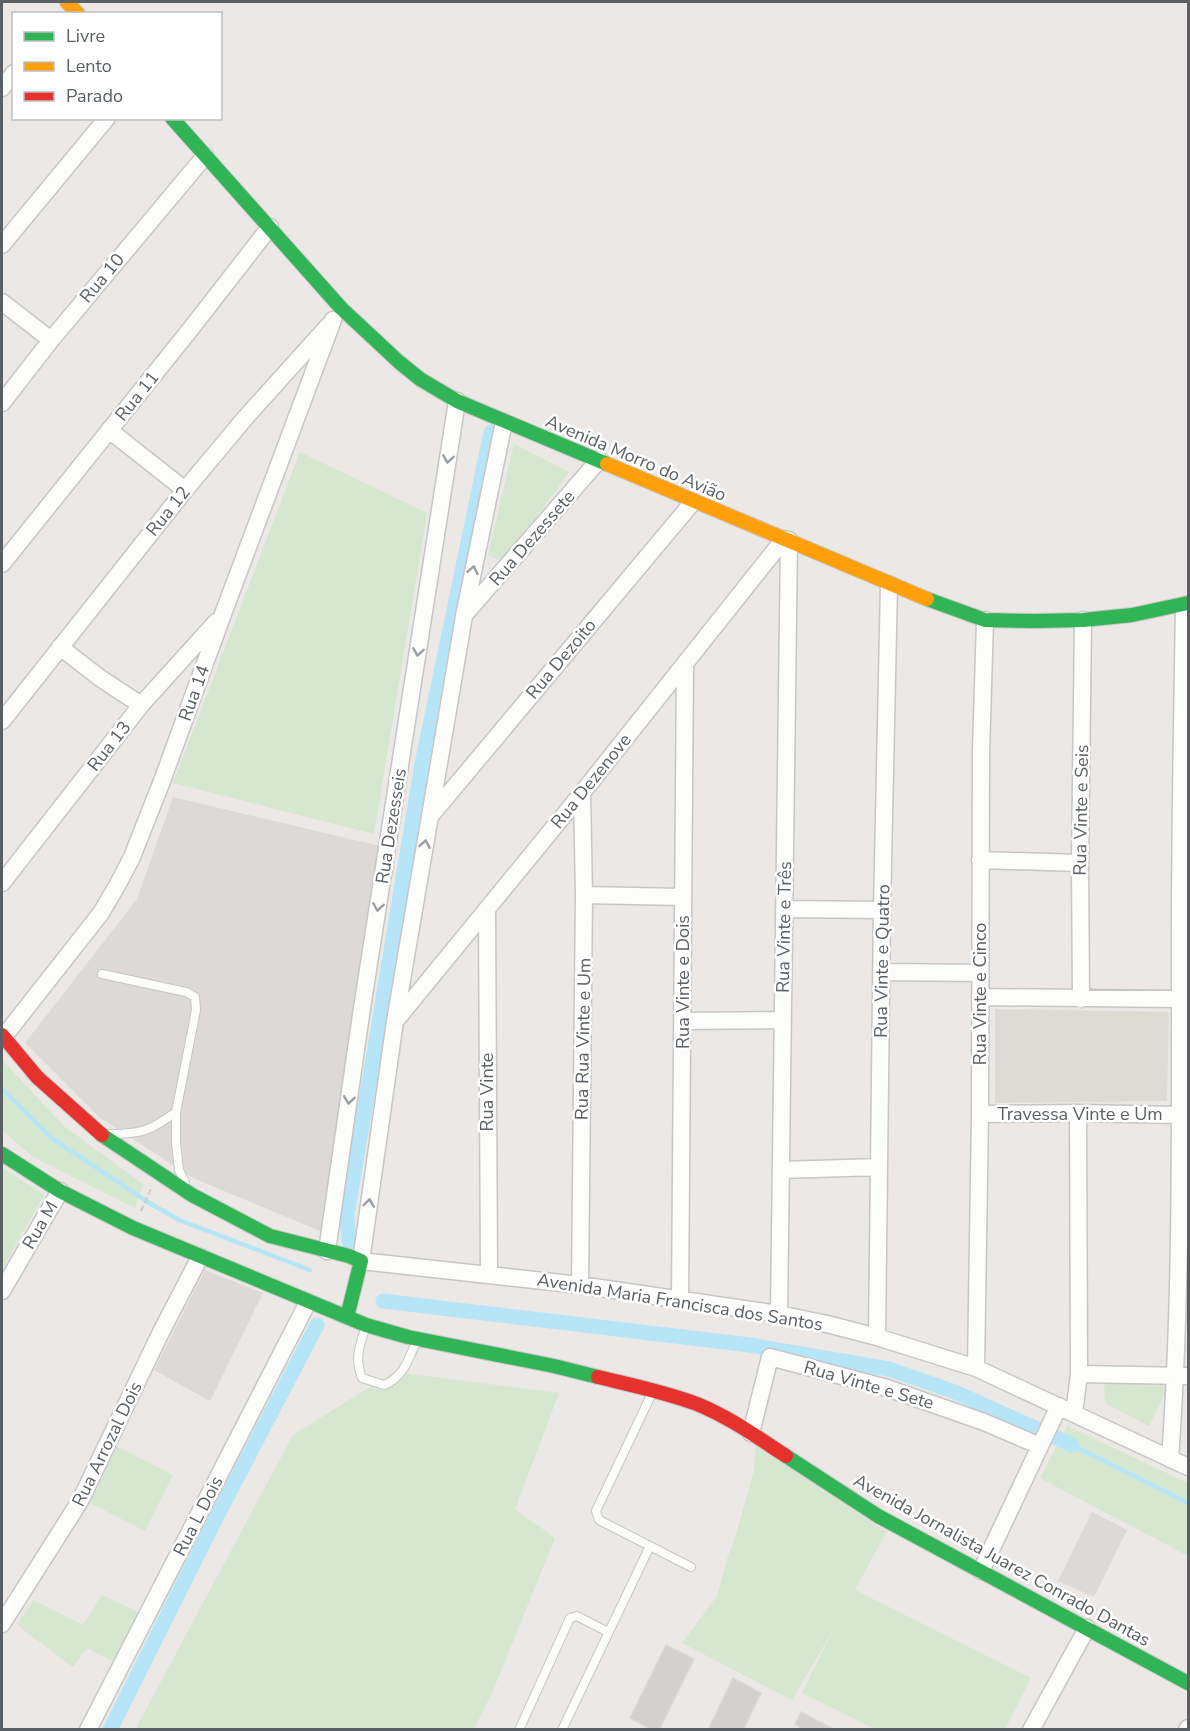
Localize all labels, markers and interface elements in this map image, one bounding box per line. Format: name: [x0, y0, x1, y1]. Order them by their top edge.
legend: [12, 12, 222, 120]
text: Livre: [66, 24, 105, 48]
text: Lento: [66, 54, 112, 78]
text: Parado: [66, 84, 123, 108]
street label: Rua 10: [74, 248, 130, 308]
street label: Rua 11: [109, 366, 165, 426]
street label: Avenida Morro do Avião: [542, 409, 730, 507]
one-way arrow: [442, 454, 455, 464]
street label: Rua 12: [140, 481, 196, 541]
street label: Rua Dezessete: [484, 485, 580, 591]
one-way arrow: [466, 565, 479, 575]
street label: Rua Dezoito: [520, 614, 602, 704]
one-way arrow: [412, 647, 425, 657]
street label: Rua 14: [173, 662, 215, 724]
street label: Rua 13: [82, 716, 136, 776]
street label: Rua Dezenove: [545, 728, 637, 834]
street label: Rua Vinte e Seis: [1068, 744, 1094, 876]
street label: Rua Dezesseis: [370, 767, 412, 885]
one-way arrow: [418, 840, 431, 850]
street label: Rua Vinte e Três: [771, 861, 797, 993]
street label: Rua Vinte e Quatro: [869, 884, 895, 1038]
one-way arrow: [373, 902, 385, 911]
street label: Rua Vinte e Dois: [671, 915, 695, 1049]
street label: Rua Vinte e Cinco: [968, 923, 992, 1065]
street label: Rua Rua Vinte e Um: [570, 958, 596, 1120]
street label: Rua Vinte: [475, 1053, 499, 1131]
one-way arrow: [344, 1095, 356, 1104]
street label: Travessa Vinte e Um: [997, 1102, 1163, 1126]
street label: Rua M: [17, 1197, 63, 1253]
one-way arrow: [363, 1199, 375, 1208]
street label: Avenida Maria Francisca dos Santos: [535, 1268, 825, 1336]
street label: Rua Vinte e Sete: [801, 1355, 937, 1415]
street label: Rua Arrozal Dois: [66, 1378, 148, 1510]
street label: Avenida Jornalista Juarez Conrado Dantas: [849, 1468, 1155, 1652]
street label: Rua L Dois: [168, 1472, 228, 1560]

